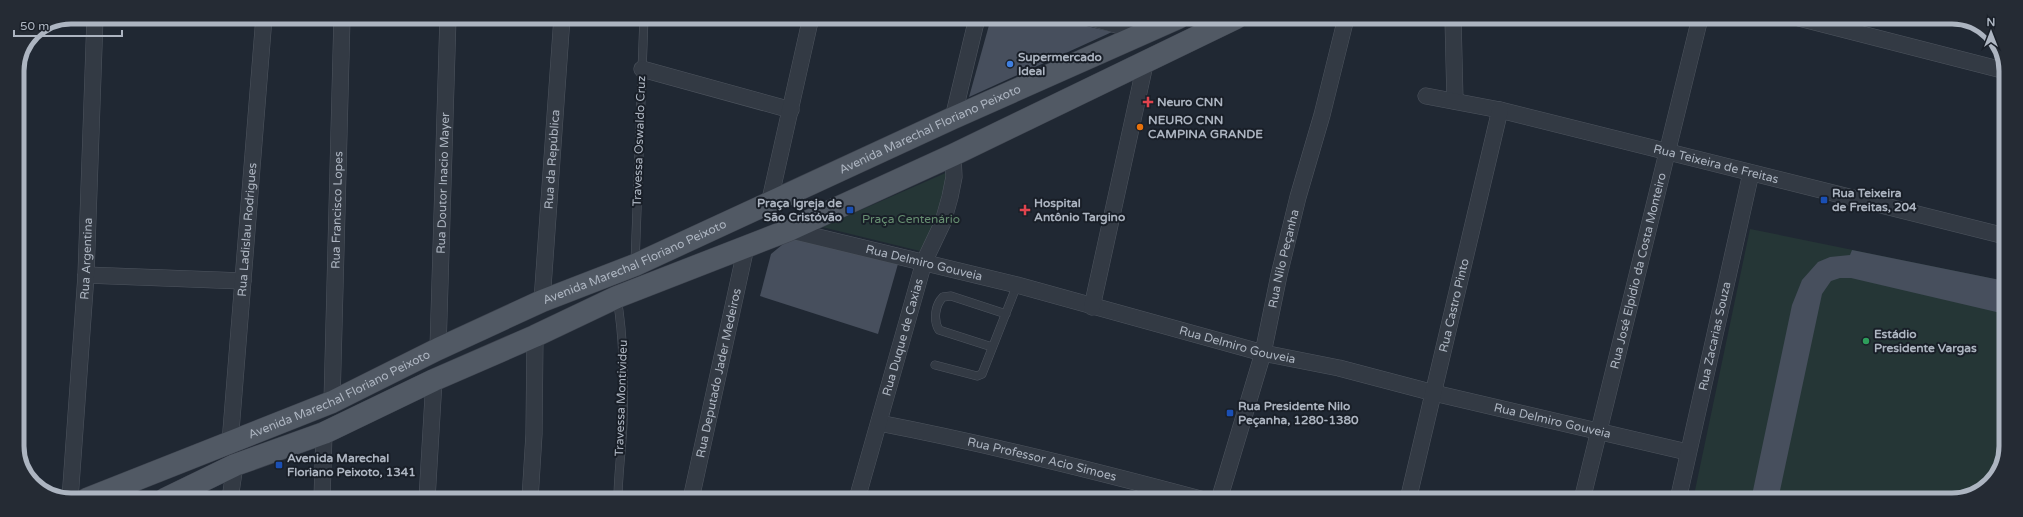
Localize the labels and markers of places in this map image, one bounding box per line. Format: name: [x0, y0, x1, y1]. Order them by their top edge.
place label: Supermercado Ideal: [1018, 50, 1102, 78]
marker: Supermercado Ideal: [1005, 59, 1015, 69]
place label: Neuro CNN: [1157, 95, 1223, 109]
marker: Neuro CNN: [1142, 96, 1154, 108]
place label: NEURO CNN CAMPINA GRANDE: [1148, 113, 1263, 141]
marker: NEURO CNN CAMPINA GRANDE: [1135, 122, 1145, 132]
place label: Rua Teixeira de Freitas, 204: [1832, 186, 1917, 214]
marker: Rua Teixeira de Freitas, 204: [1819, 195, 1829, 205]
place label: Praça Igreja de São Cristóvão: [757, 196, 842, 224]
place label: Hospital Antônio Targino: [1034, 196, 1125, 225]
marker: Hospital Antônio Targino: [1019, 204, 1031, 216]
marker: Praça Igreja de São Cristóvão: [845, 205, 855, 215]
place label: Estádio Presidente Vargas: [1874, 327, 1977, 356]
marker: Estádio Presidente Vargas: [1861, 336, 1871, 346]
place label: Rua Presidente Nilo Peçanha, 1280-1380: [1238, 399, 1359, 428]
marker: Rua Presidente Nilo Peçanha, 1280-1380: [1225, 408, 1235, 418]
place label: Avenida Marechal Floriano Peixoto, 1341: [287, 451, 416, 479]
marker: Avenida Marechal Floriano Peixoto, 1341: [274, 460, 284, 470]

